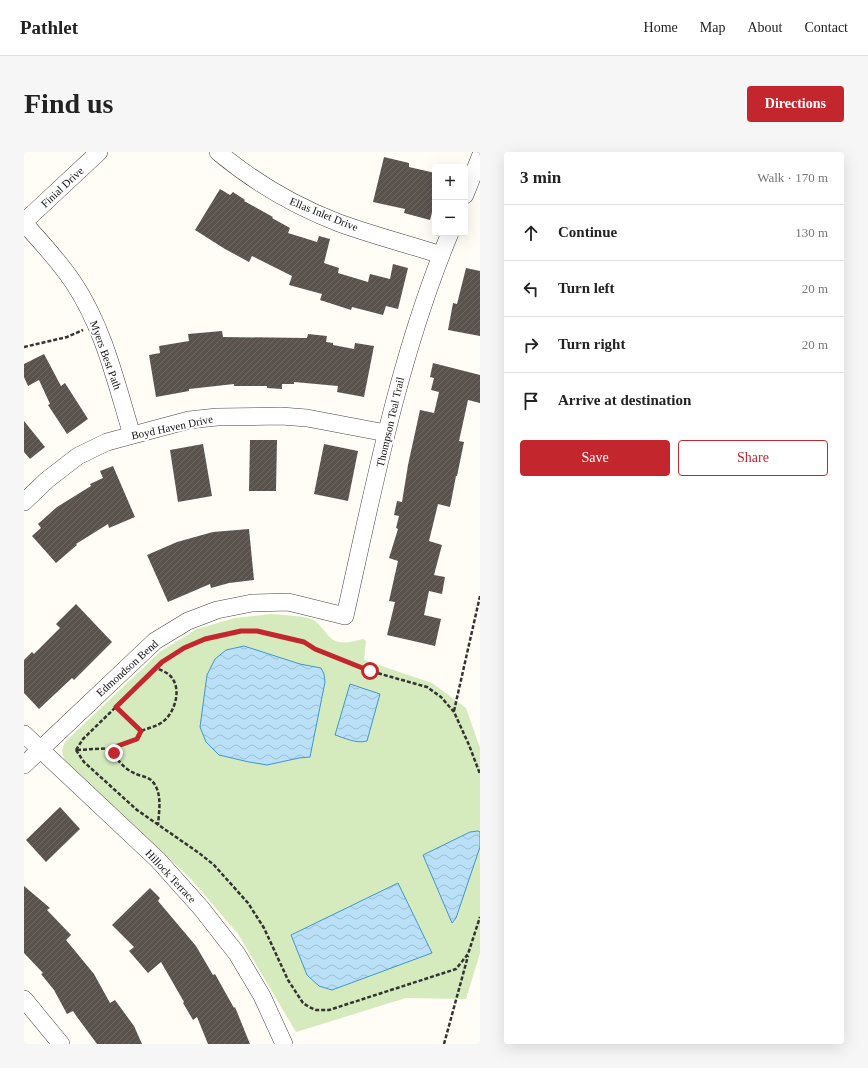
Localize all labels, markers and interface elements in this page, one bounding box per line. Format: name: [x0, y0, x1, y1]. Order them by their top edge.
text: Pathlet: [20, 17, 78, 38]
text: Home: [644, 20, 678, 35]
text: Map: [700, 20, 725, 35]
text: About: [747, 20, 782, 35]
text: Contact: [804, 20, 848, 35]
button: Directions: [747, 86, 844, 122]
text: Find us: [24, 88, 114, 119]
street label: Finial Drive: [38, 164, 86, 210]
map controls: [432, 164, 468, 236]
button: +: [432, 164, 468, 200]
text: 3 min: [520, 168, 561, 187]
text: Walk · 170 m: [757, 170, 828, 185]
street label: Ellas Inlet Drive: [288, 195, 360, 233]
button: −: [432, 200, 468, 236]
icon: ahead: [520, 222, 542, 244]
text: Continue: [558, 224, 617, 240]
text: 130 m: [795, 225, 828, 240]
icon: left: [520, 278, 542, 300]
text: Turn left: [558, 280, 615, 296]
text: 20 m: [802, 281, 828, 296]
street label: Myers Best Path: [88, 319, 124, 392]
icon: right: [520, 334, 542, 356]
text: Turn right: [558, 336, 625, 352]
text: 20 m: [802, 337, 828, 352]
street label: Thompson Teal Trail: [374, 376, 406, 468]
icon: arrive: [520, 390, 542, 412]
text: Arrive at destination: [558, 392, 691, 408]
street label: Boyd Haven Drive: [130, 412, 214, 442]
button: Save: [520, 440, 670, 476]
button: Share: [678, 440, 828, 476]
street label: Edmondson Bend: [94, 637, 161, 699]
route start: [361, 662, 379, 680]
route end: [105, 744, 123, 762]
street label: Hillock Terrace: [143, 847, 199, 905]

